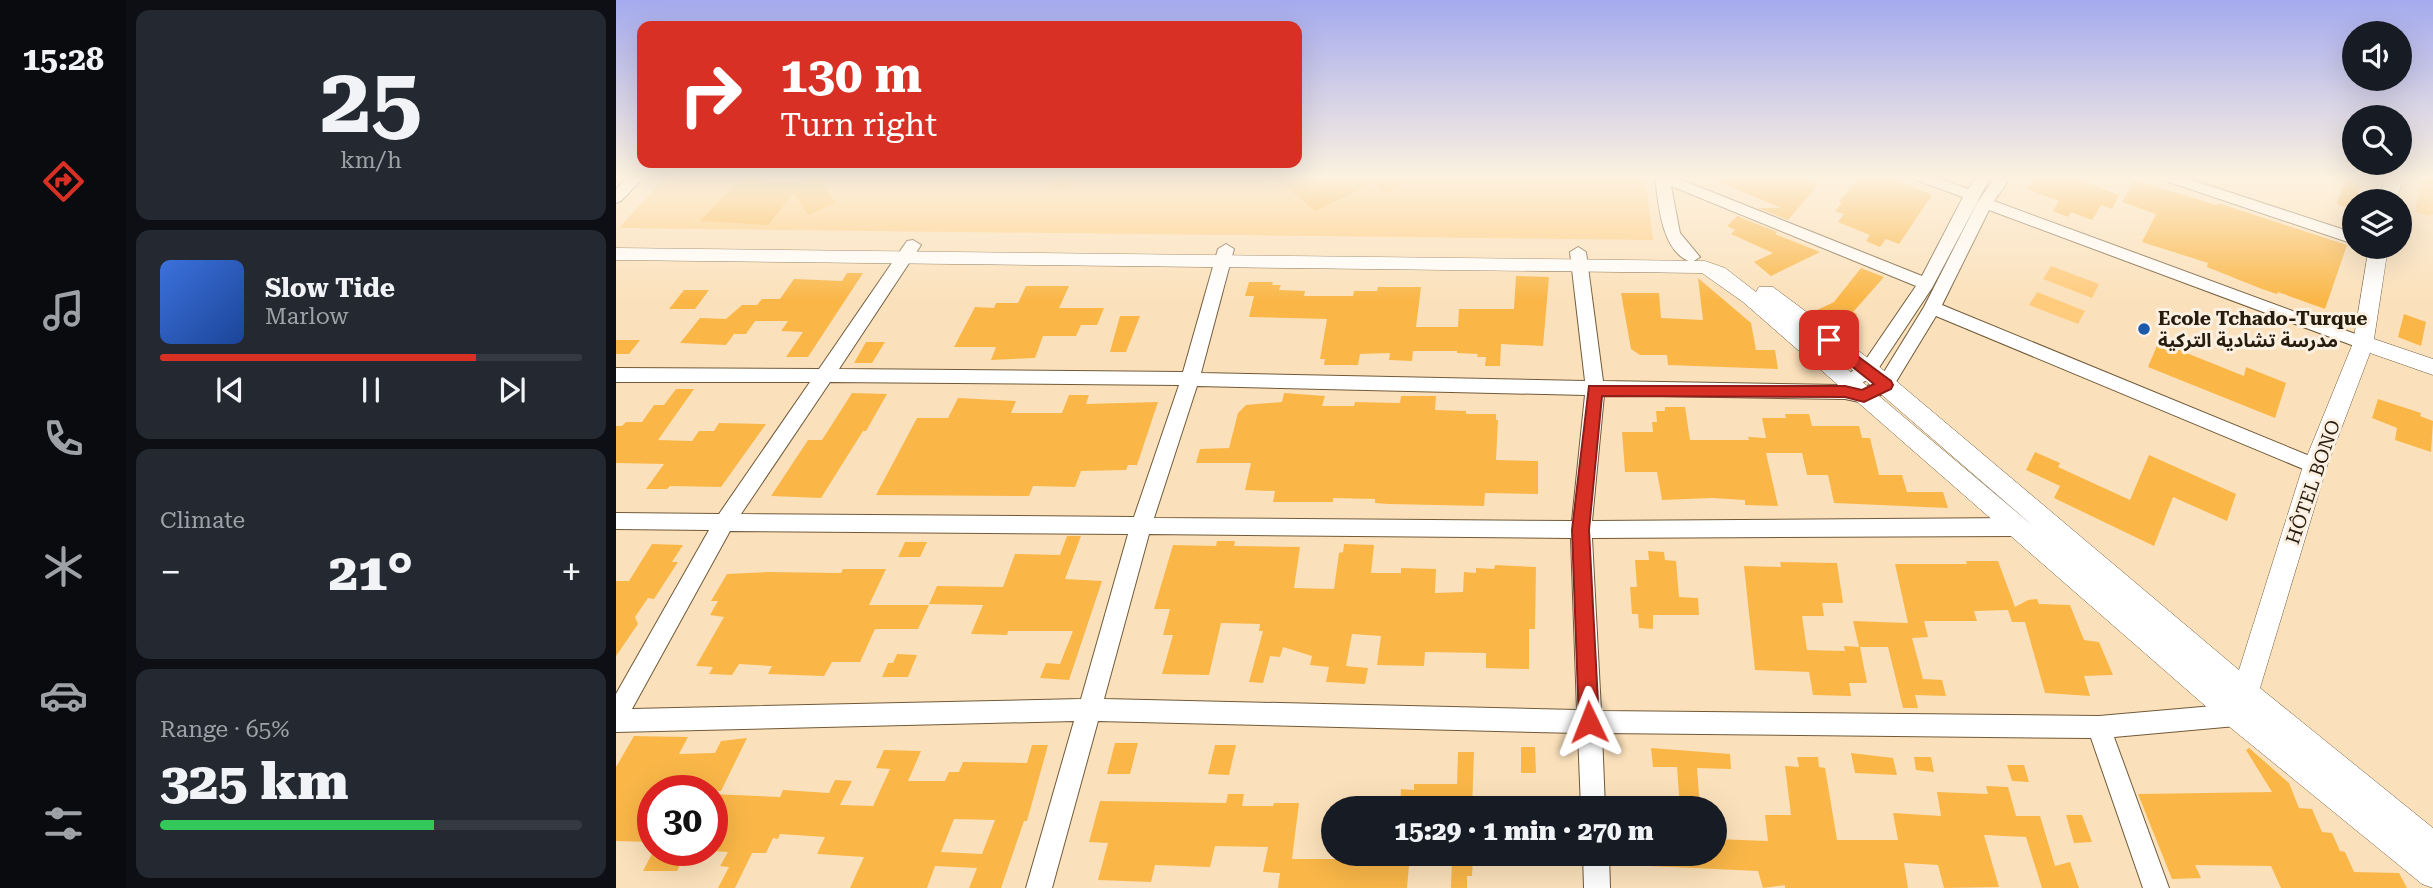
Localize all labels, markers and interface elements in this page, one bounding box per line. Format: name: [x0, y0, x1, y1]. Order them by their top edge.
map controls: [2342, 21, 2412, 259]
button: sound: [2342, 21, 2412, 91]
text: 15:28: [22, 40, 104, 78]
text: 130 m: [780, 47, 922, 104]
text: 25: [320, 48, 422, 154]
icon: right: [665, 49, 756, 140]
button: search: [2342, 105, 2412, 175]
text: Turn right: [780, 106, 937, 144]
text: km/h: [340, 147, 402, 174]
icon: directions: [39, 157, 88, 206]
button: layers: [2342, 189, 2412, 259]
text: Slow Tide: [265, 273, 395, 303]
icon: music: [39, 286, 88, 335]
text: Marlow: [265, 303, 348, 330]
place label: Ecole Tchado-Turque مدرسة تشادية التركية: [2158, 307, 2367, 352]
pin: [1799, 310, 1859, 370]
icon: arrive: [1810, 321, 1848, 359]
marker: Ecole Tchado-Turque مدرسة تشادية التركية: [2136, 321, 2152, 337]
icon: previous: [211, 371, 249, 409]
icon: pause: [352, 371, 390, 409]
icon: next: [493, 371, 531, 409]
icon: phone: [39, 414, 88, 463]
street label: HÔTEL BONO: [2281, 417, 2345, 547]
text: Climate: [160, 507, 245, 534]
icon: climate: [39, 542, 88, 591]
text: 21°: [329, 542, 413, 603]
text: −: [160, 550, 181, 594]
text: +: [561, 550, 582, 594]
icon: car: [39, 671, 88, 720]
position arrow: [1552, 685, 1626, 759]
text: Range · 65%: [160, 716, 289, 743]
text: 325 km: [160, 751, 348, 812]
speed limit sign: 30: [637, 775, 728, 866]
icon: filters: [39, 799, 88, 848]
text: 15:29 · 1 min · 270 m: [1394, 816, 1654, 846]

